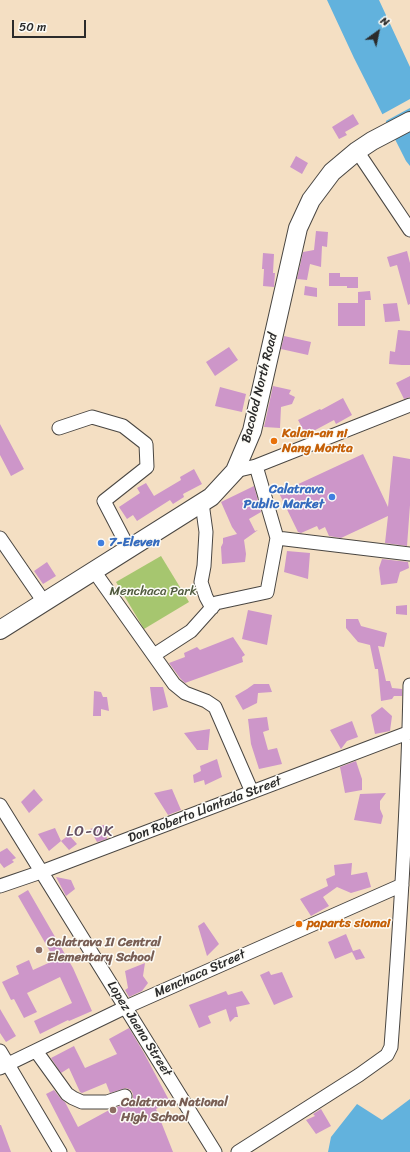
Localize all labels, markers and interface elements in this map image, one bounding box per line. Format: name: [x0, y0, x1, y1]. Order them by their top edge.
text: N: [376, 11, 393, 32]
scale bar: [14, 12, 88, 38]
north arrow: [358, 12, 398, 52]
text: 50 m: [19, 16, 46, 38]
street label: Bacolod North Road: [239, 331, 281, 445]
place label: Kalan-an ni Nang Morita: [282, 426, 353, 457]
marker: Kalan-an ni Nang Morita: [269, 436, 279, 446]
place label: Calatrava Public Market: [244, 482, 324, 513]
marker: Calatrava Public Market: [327, 492, 337, 502]
place label: 7-Eleven: [109, 535, 160, 551]
marker: 7-Eleven: [96, 538, 106, 548]
park label: Menchaca Park: [109, 584, 197, 600]
street label: Don Roberto Llantada Street: [126, 774, 284, 846]
district label: LO-OK: [66, 823, 114, 841]
place label: paparts siomai: [307, 916, 390, 932]
marker: paparts siomai: [294, 919, 304, 929]
place label: Calatrava II Central Elementary School: [47, 935, 161, 966]
marker: Calatrava II Central Elementary School: [34, 945, 44, 955]
street label: Menchaca Street: [152, 947, 248, 1001]
street label: Lopez Jaena Street: [103, 978, 175, 1080]
place label: Calatrava National High School: [121, 1095, 228, 1126]
marker: Calatrava National High School: [108, 1105, 118, 1115]

